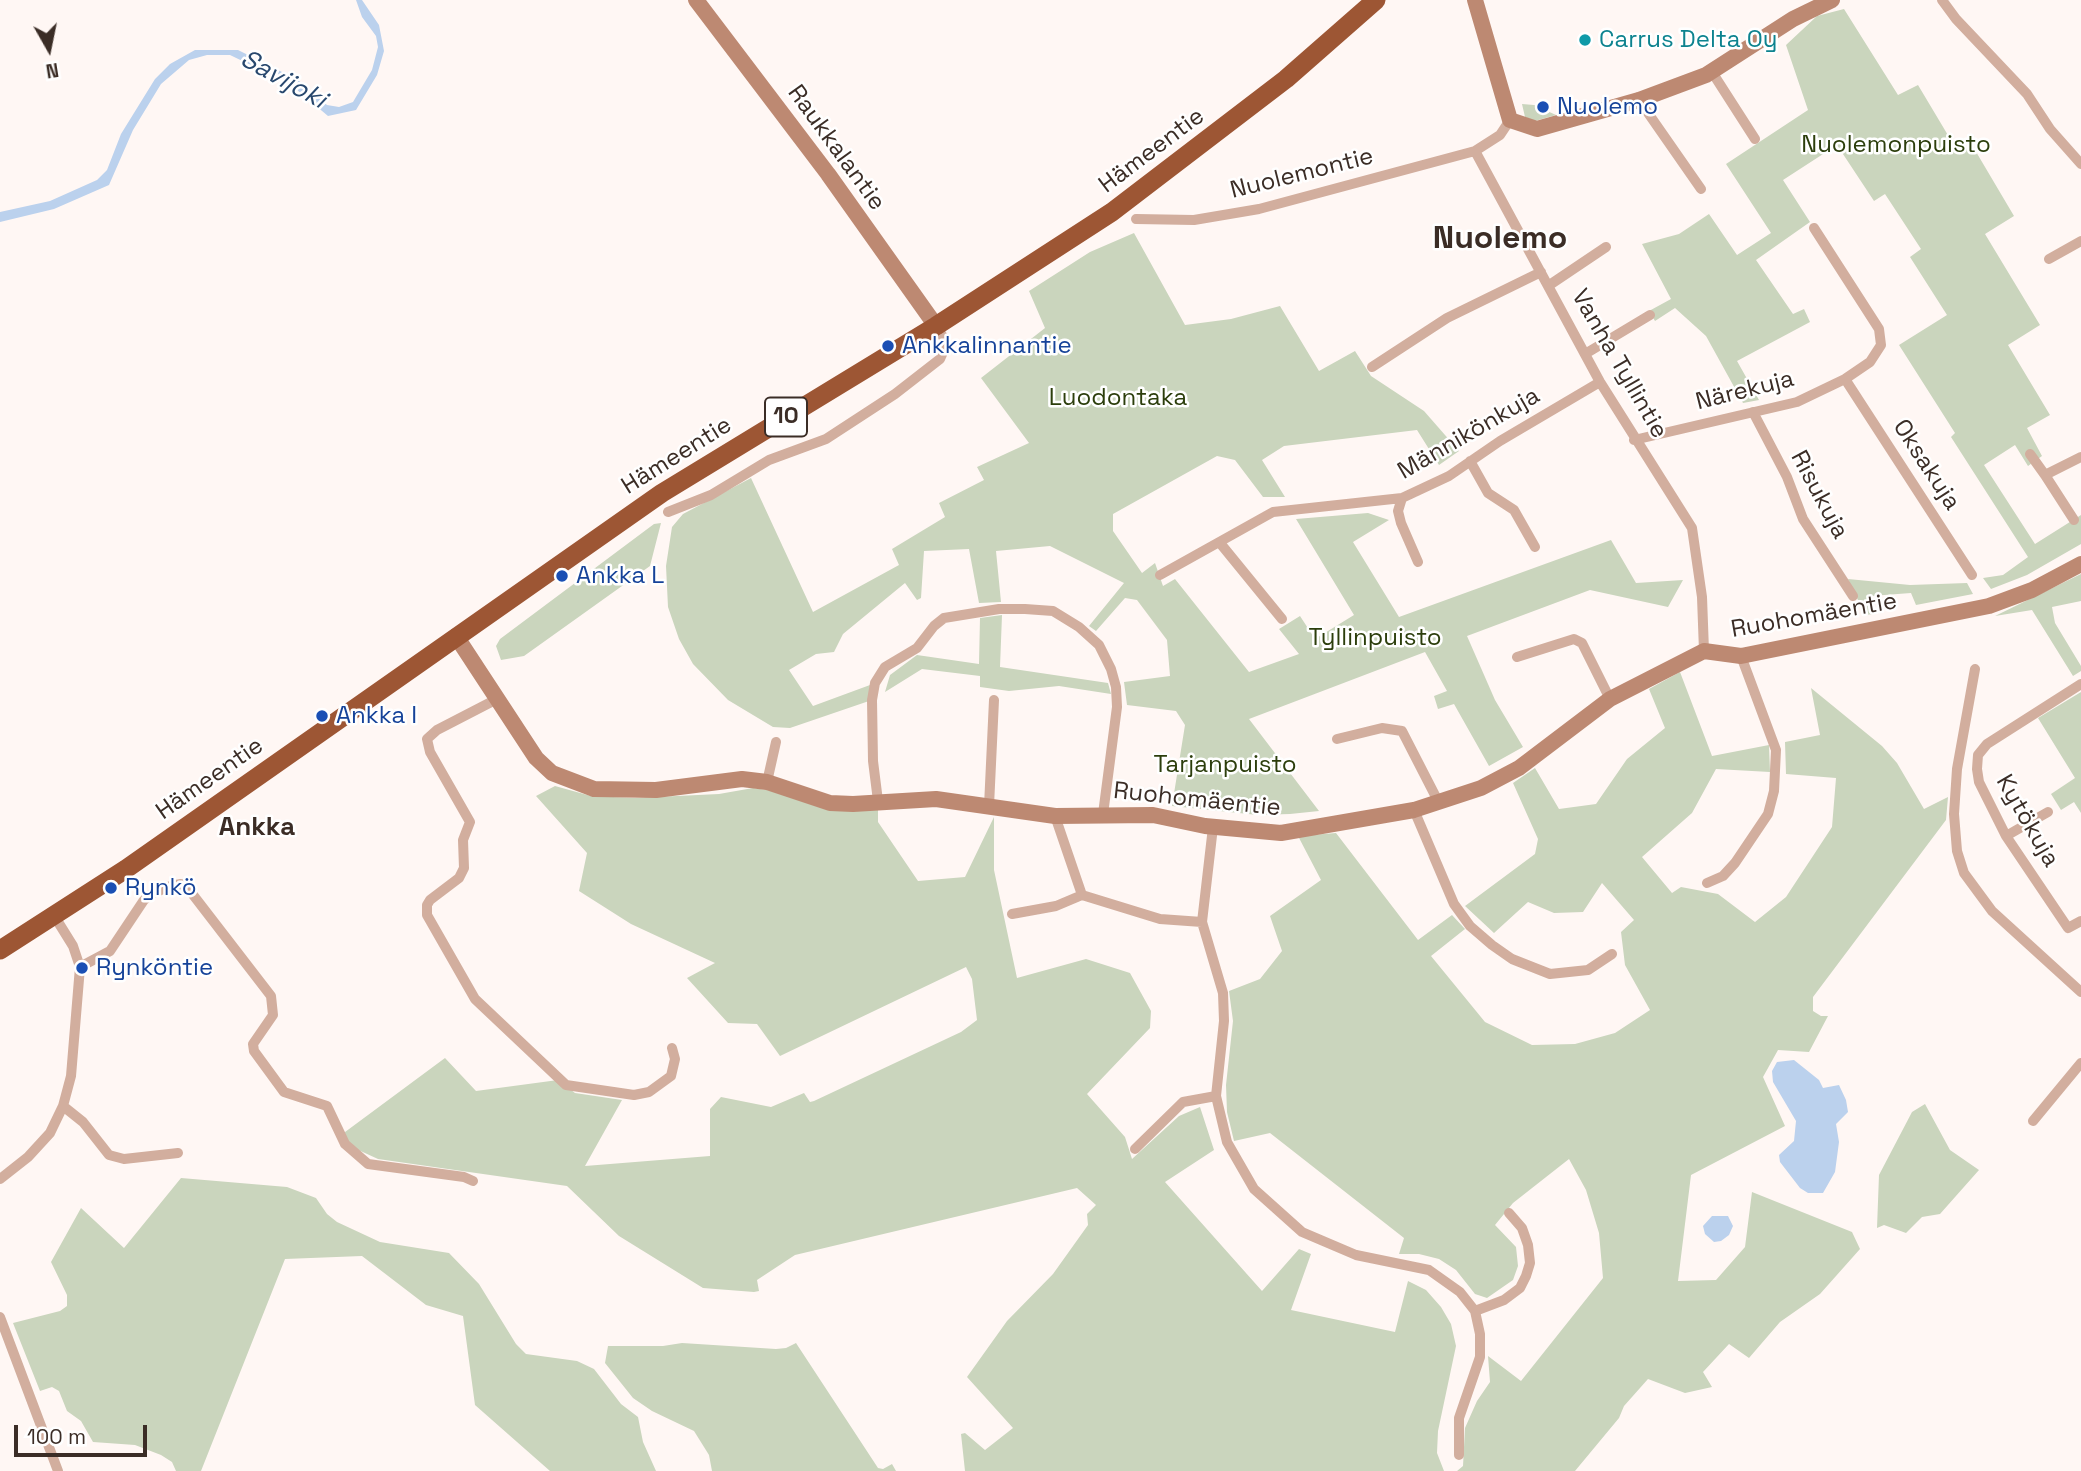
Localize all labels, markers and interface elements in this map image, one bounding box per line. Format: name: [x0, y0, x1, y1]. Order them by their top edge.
north arrow: [14, 14, 84, 84]
place label: Carrus Delta Oy: [1599, 26, 1777, 54]
marker: Carrus Delta Oy: [1577, 32, 1593, 48]
water label: Savijoki: [235, 44, 331, 116]
text: N: [44, 57, 61, 84]
street label: Raukkalantie: [781, 80, 891, 216]
place label: Nuolemo: [1557, 93, 1658, 121]
marker: Nuolemo: [1535, 99, 1551, 115]
street label: Hämeentie: [1094, 102, 1210, 200]
park label: Nuolemonpuisto: [1801, 131, 1991, 159]
street label: Nuolemontie: [1227, 142, 1377, 206]
district label: Nuolemo: [1433, 220, 1567, 258]
street label: Vanha Tyllintie: [1565, 284, 1673, 444]
place label: Ankkalinnantie: [902, 332, 1072, 360]
marker: Ankkalinnantie: [880, 338, 896, 354]
street label: Närekuja: [1693, 365, 1797, 417]
street label: Männikönkuja: [1393, 382, 1545, 486]
park label: Luodontaka: [1049, 384, 1187, 412]
road number: 10: [765, 398, 807, 436]
street label: Hämeentie: [617, 411, 737, 501]
street label: Oksakuja: [1886, 414, 1966, 516]
street label: Risukuja: [1784, 446, 1854, 544]
place label: Ankka L: [576, 562, 664, 590]
marker: Ankka L: [554, 568, 570, 584]
street label: Ruohomäentie: [1729, 587, 1899, 645]
park label: Tyllinpuisto: [1308, 624, 1442, 652]
place label: Ankka I: [336, 702, 417, 730]
marker: Ankka I: [314, 708, 330, 724]
street label: Hämeentie: [151, 732, 269, 826]
park label: Tarjanpuisto: [1153, 751, 1297, 779]
street label: Kytökuja: [1989, 770, 2065, 872]
street label: Ruohomäentie: [1112, 777, 1282, 823]
district label: Ankka: [219, 812, 295, 844]
place label: Rynkö: [125, 874, 197, 902]
marker: Rynkö: [103, 880, 119, 896]
place label: Rynköntie: [96, 954, 213, 982]
marker: Rynköntie: [74, 960, 90, 976]
scale bar: [18, 1412, 150, 1456]
text: 100 m: [27, 1423, 86, 1450]

